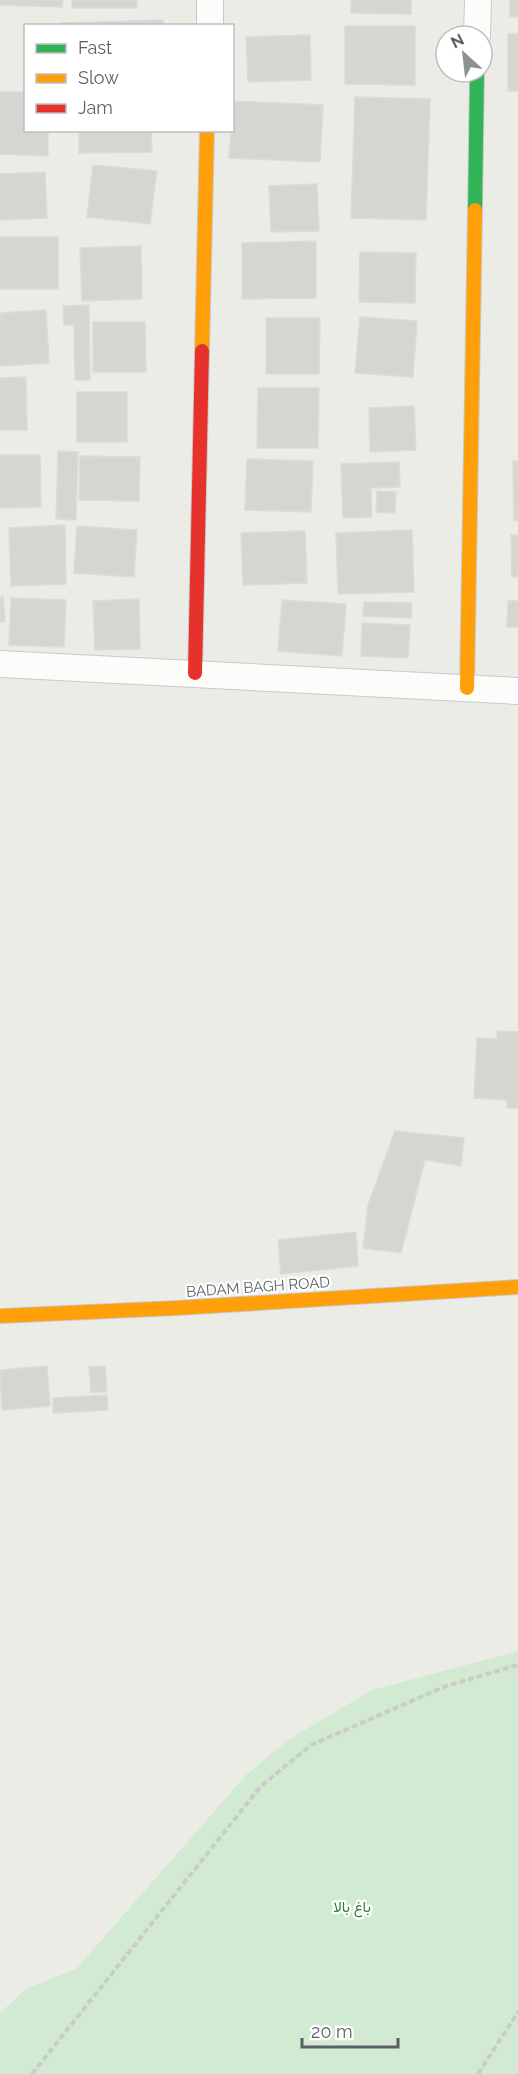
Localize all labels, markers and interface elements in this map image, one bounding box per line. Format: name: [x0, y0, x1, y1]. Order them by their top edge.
legend: [24, 24, 234, 132]
north arrow: [434, 24, 494, 84]
text: N: [448, 30, 467, 52]
text: Fast: [78, 37, 112, 58]
text: Slow: [78, 67, 119, 88]
text: Jam: [78, 97, 113, 118]
street label: BADAM BAGH ROAD: [186, 1273, 331, 1301]
park label: باغ بالا: [333, 1898, 371, 1918]
scale bar: [302, 2011, 398, 2049]
text: 20 m: [311, 2021, 353, 2042]

